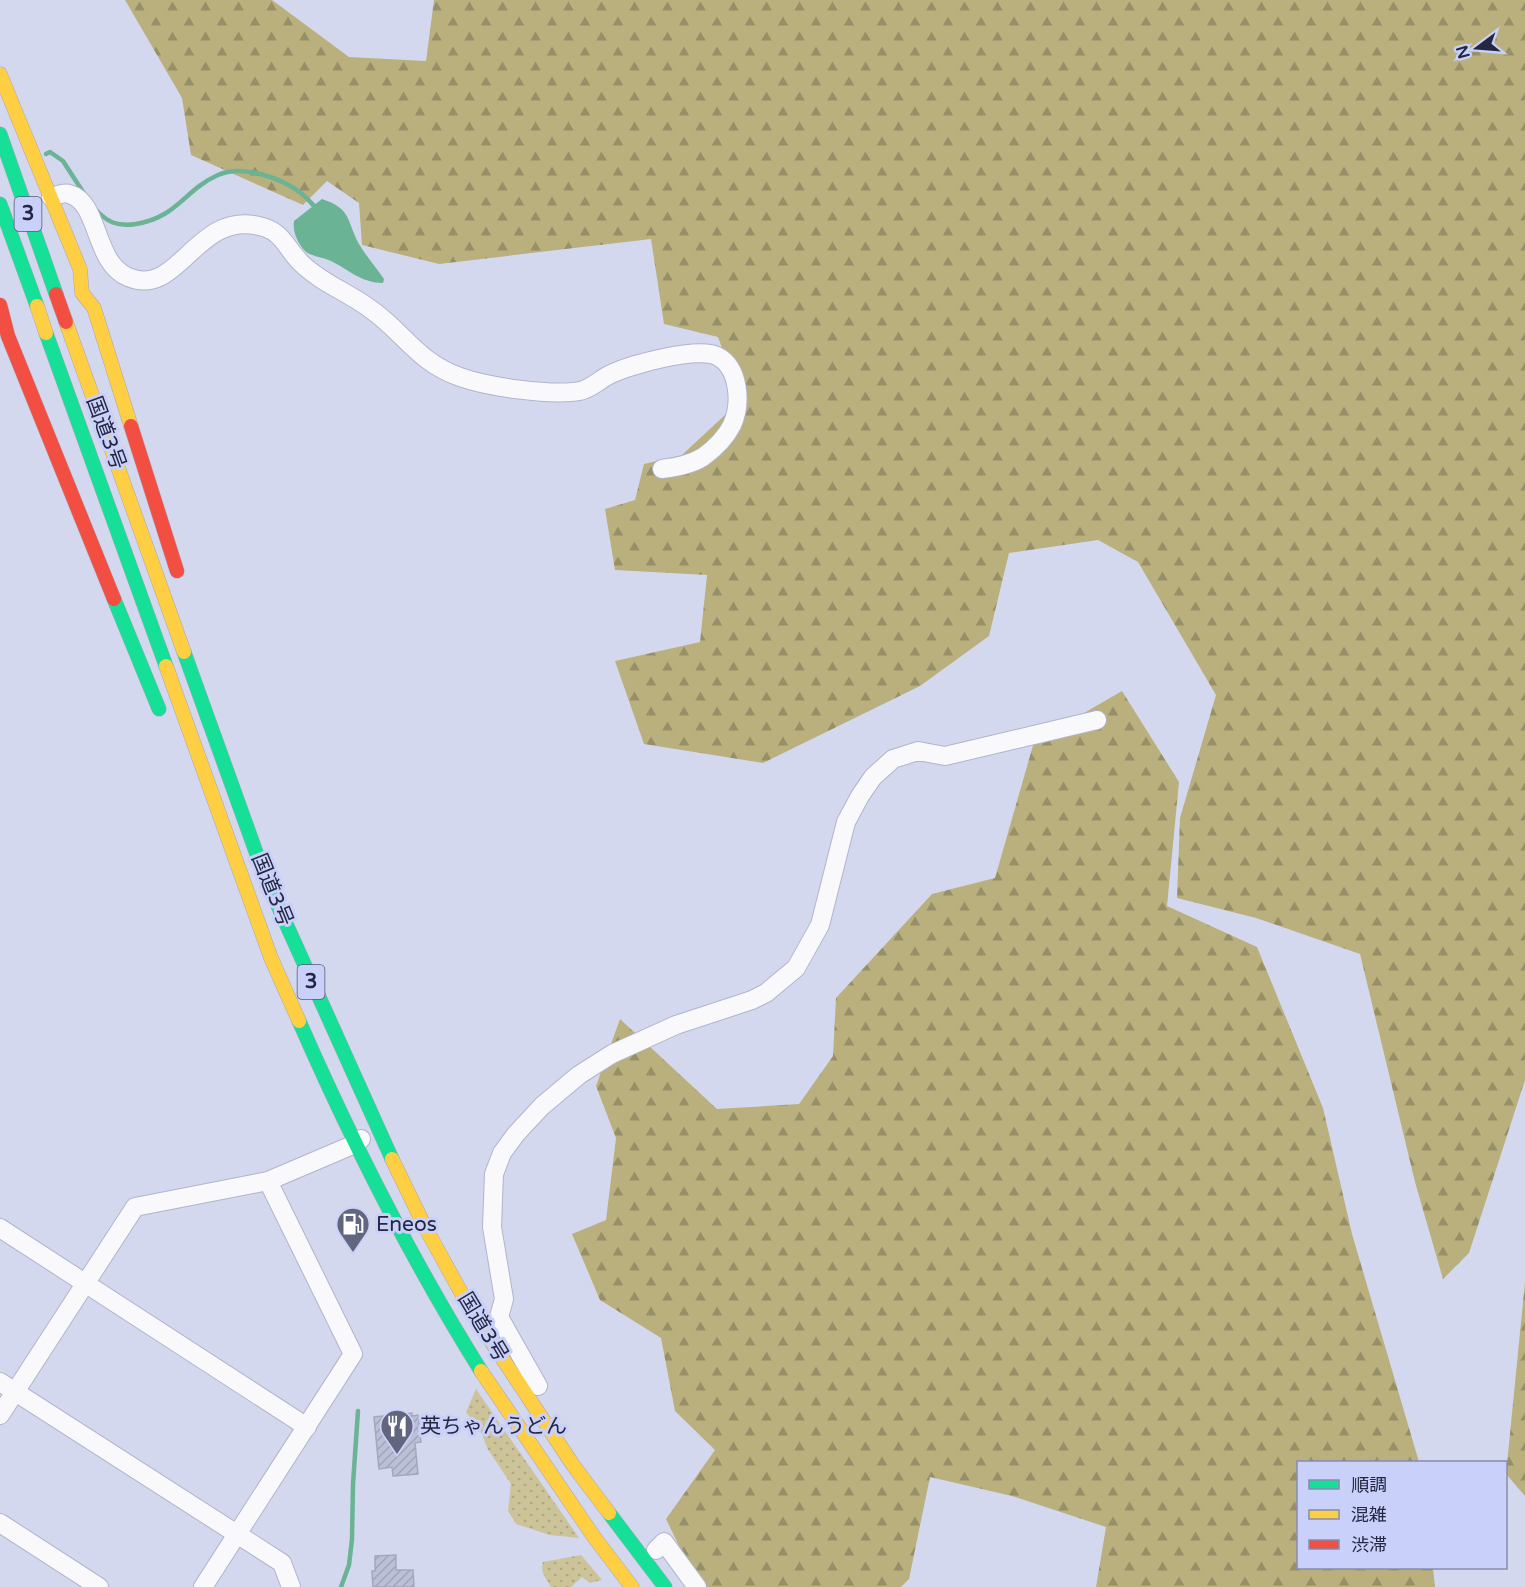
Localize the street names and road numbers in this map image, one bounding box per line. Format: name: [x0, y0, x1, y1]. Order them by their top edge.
road number: 3: [15, 197, 42, 231]
street label: 国道3号: [81, 393, 131, 473]
street label: 国道3号: [246, 850, 298, 930]
road number: 3: [298, 965, 324, 999]
street label: 国道3号: [453, 1288, 513, 1366]

